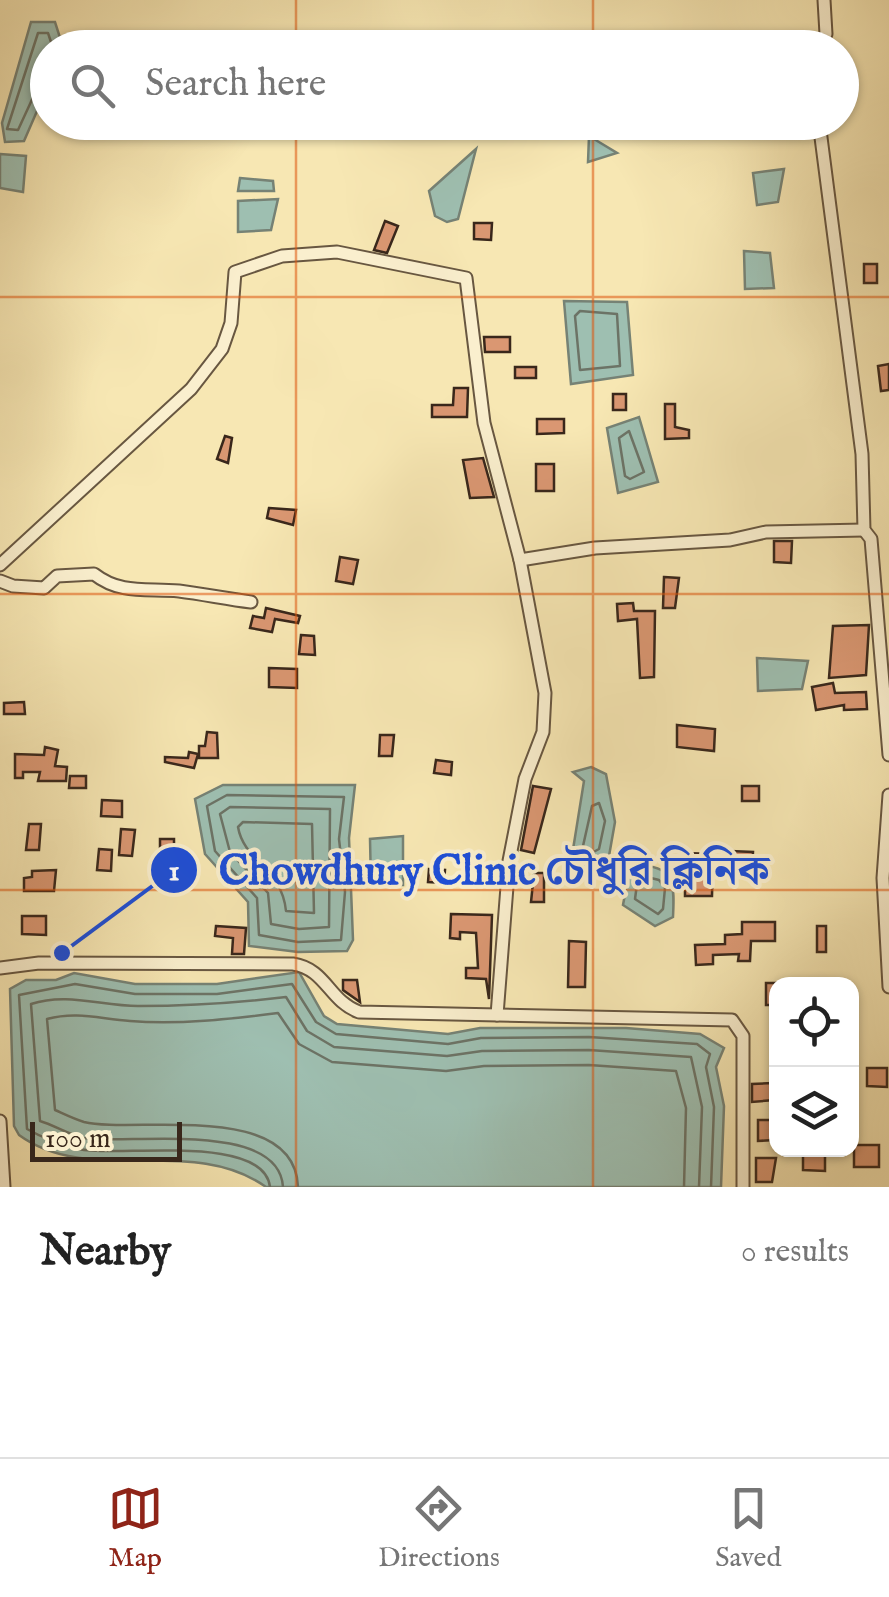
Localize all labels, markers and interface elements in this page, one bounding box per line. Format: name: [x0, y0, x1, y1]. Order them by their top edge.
search box: [30, 30, 859, 140]
icon: search: [65, 58, 120, 113]
text: Search here: [145, 61, 326, 109]
callout: Chowdhury Clinic চৌধুরি ক্লিনিক: [149, 834, 789, 906]
text: Chowdhury Clinic চৌধুরি ক্লিনিক: [219, 844, 771, 899]
text: 1: [168, 853, 180, 891]
map controls: [769, 977, 859, 1157]
button: locate: [769, 977, 859, 1067]
button: layers: [769, 1067, 859, 1157]
scale bar: [30, 1117, 182, 1162]
text: 100 m: [45, 1122, 111, 1157]
text: Nearby: [40, 1226, 171, 1279]
text: 0 results: [741, 1232, 849, 1273]
tab: Map: [108, 1481, 163, 1576]
tab: Directions: [378, 1481, 500, 1576]
tab: Saved: [715, 1481, 781, 1576]

